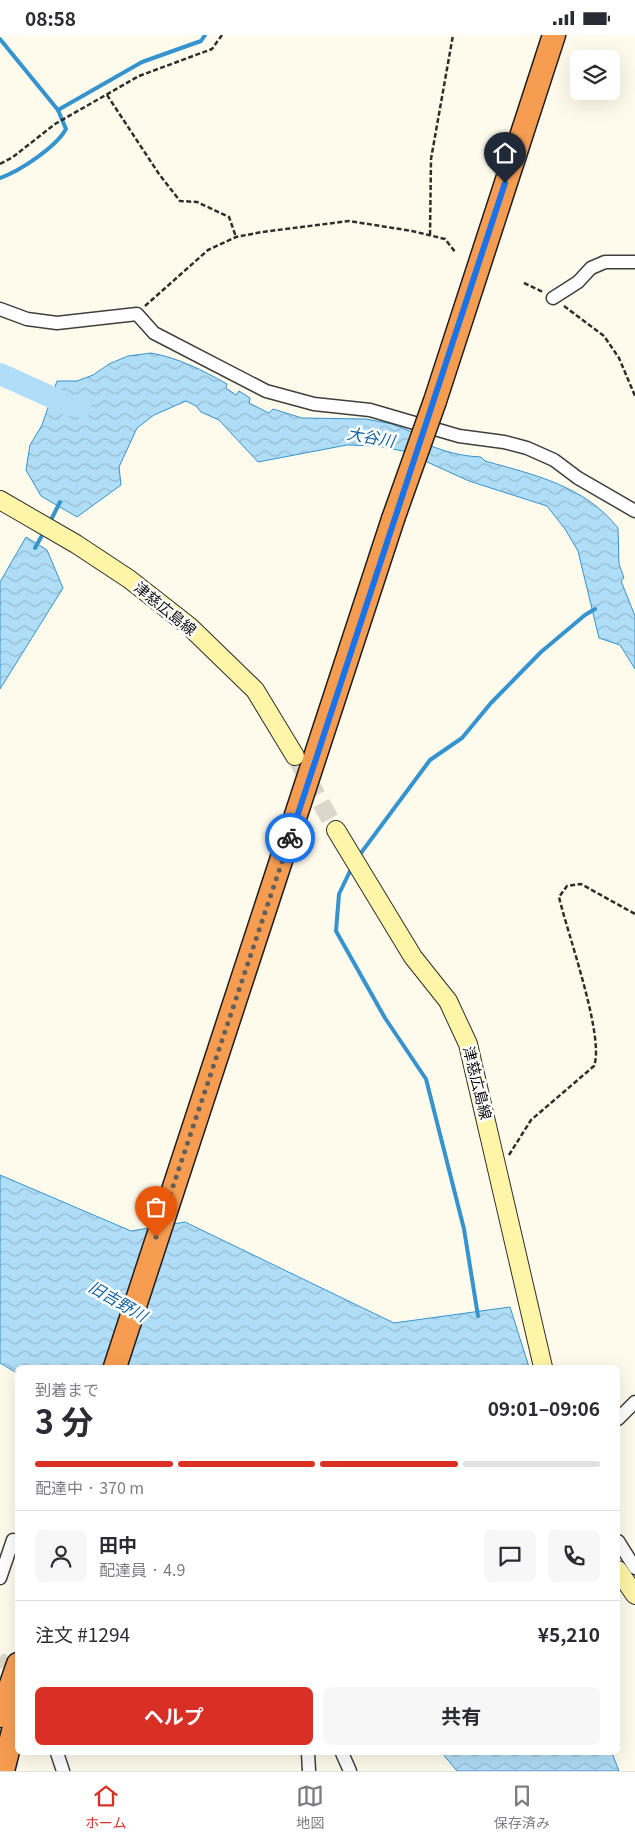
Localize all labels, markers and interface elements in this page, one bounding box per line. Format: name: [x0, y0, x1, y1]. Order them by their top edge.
text: 08:58: [25, 4, 76, 31]
map controls: [570, 50, 620, 100]
button: layers: [570, 50, 620, 100]
pin: [484, 132, 526, 183]
icon: home: [491, 139, 519, 167]
water label: 大谷川: [345, 420, 399, 452]
street label: 津慈広島線: [130, 576, 202, 640]
courier: [265, 813, 315, 863]
icon: bike: [276, 824, 304, 852]
street label: 津慈広島線: [459, 1044, 498, 1122]
pin: [135, 1186, 177, 1237]
icon: bag: [142, 1193, 170, 1221]
water label: 旧吉野川: [85, 1274, 154, 1328]
text: 到着まで: [35, 1377, 99, 1401]
text: 09:01–09:06: [488, 1394, 600, 1421]
text: 3 分: [35, 1397, 93, 1443]
text: 配達中 · 370 m: [35, 1475, 144, 1499]
button: person: [35, 1530, 87, 1582]
text: 田中: [99, 1530, 137, 1557]
button: chat: [484, 1530, 536, 1582]
button: phone: [548, 1530, 600, 1582]
text: 配達員 · 4.9: [99, 1557, 185, 1581]
text: 注文 #1294: [35, 1620, 130, 1647]
text: ¥5,210: [538, 1620, 600, 1647]
button: ヘルプ: [35, 1687, 313, 1745]
button: 共有: [323, 1687, 600, 1745]
tab: ホーム: [85, 1782, 126, 1832]
tab: 地図: [296, 1782, 324, 1832]
tab: 保存済み: [494, 1782, 550, 1832]

